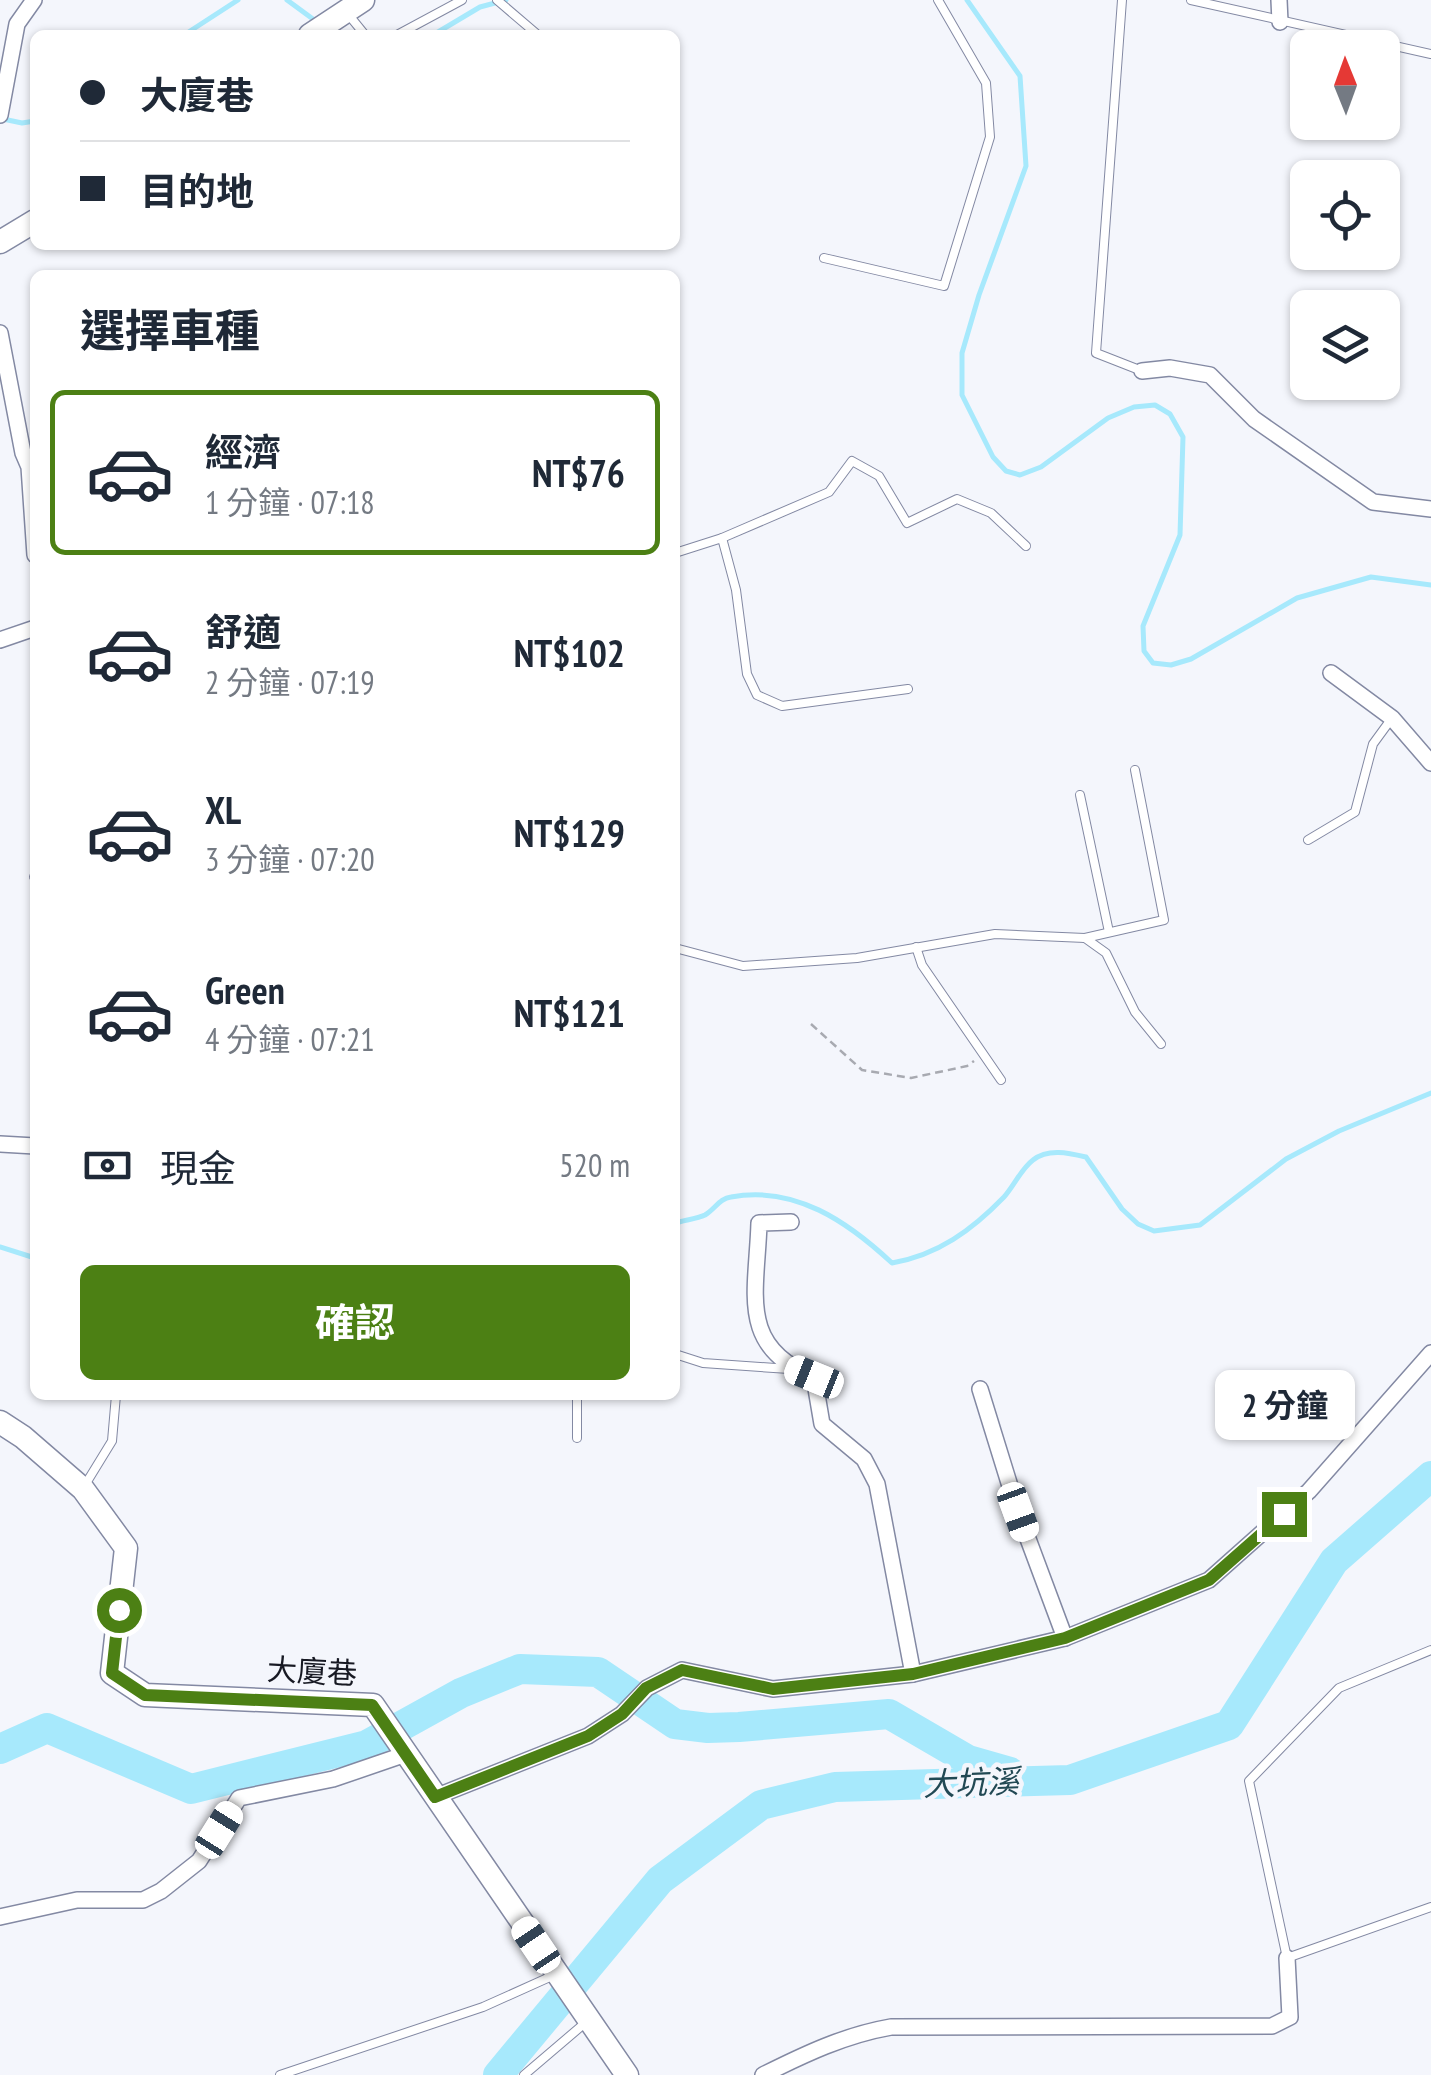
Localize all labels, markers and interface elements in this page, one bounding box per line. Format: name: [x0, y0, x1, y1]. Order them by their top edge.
north arrow: [1290, 30, 1400, 140]
map controls: [1290, 30, 1400, 400]
text: 大廈巷: [140, 70, 254, 119]
button: locate: [1290, 160, 1400, 270]
text: 目的地: [140, 166, 254, 215]
button: layers: [1290, 290, 1400, 400]
text: 選擇車種: [80, 301, 260, 359]
text: 經濟: [205, 427, 281, 476]
icon: car: [85, 428, 175, 518]
text: NT$76: [532, 448, 625, 497]
text: 1 分鐘 · 07:18: [205, 481, 375, 523]
text: 舒適: [205, 607, 281, 656]
icon: car: [85, 608, 175, 698]
text: NT$102: [514, 628, 625, 677]
text: 2 分鐘 · 07:19: [205, 661, 375, 703]
text: XL: [205, 785, 241, 834]
icon: car: [85, 788, 175, 878]
text: NT$129: [514, 808, 625, 857]
text: 3 分鐘 · 07:20: [205, 838, 375, 880]
text: Green: [205, 965, 285, 1014]
icon: car: [85, 968, 175, 1058]
text: NT$121: [514, 988, 625, 1037]
text: 4 分鐘 · 07:21: [205, 1018, 375, 1060]
icon: cash: [80, 1138, 135, 1193]
text: 現金: [160, 1143, 236, 1192]
text: 520 m: [559, 1144, 630, 1186]
button: 確認: [80, 1265, 630, 1380]
car: [781, 1352, 847, 1402]
callout: 2 分鐘: [1214, 1369, 1354, 1439]
text: 2 分鐘: [1242, 1384, 1328, 1426]
car: [994, 1479, 1042, 1545]
route end: [1262, 1492, 1307, 1537]
route start: [97, 1588, 142, 1633]
street label: 大廈巷: [266, 1649, 358, 1692]
water label: 大坑溪: [922, 1759, 1024, 1805]
car: [190, 1797, 248, 1863]
car: [507, 1912, 565, 1978]

